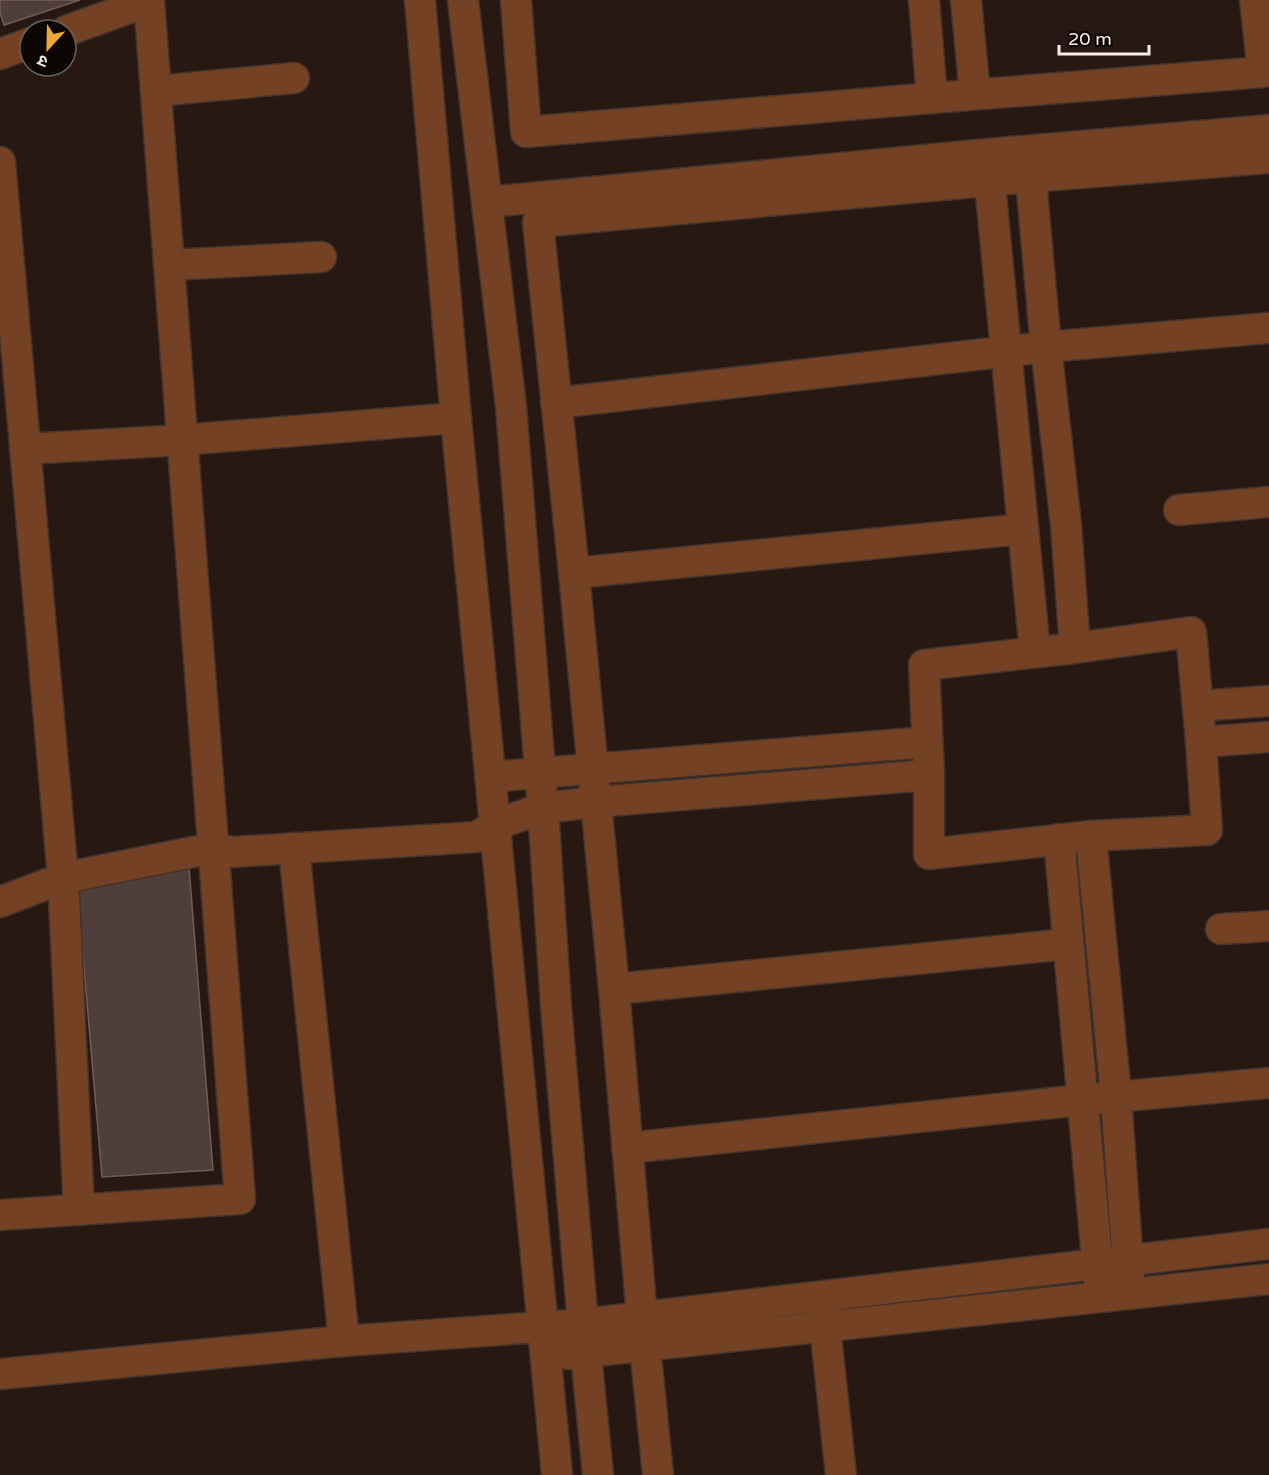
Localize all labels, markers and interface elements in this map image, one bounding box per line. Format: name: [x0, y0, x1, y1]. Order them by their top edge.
north arrow: [18, 18, 78, 78]
scale bar: [1059, 18, 1149, 56]
text: 20 m: [1068, 28, 1112, 50]
text: उ: [34, 50, 51, 72]

